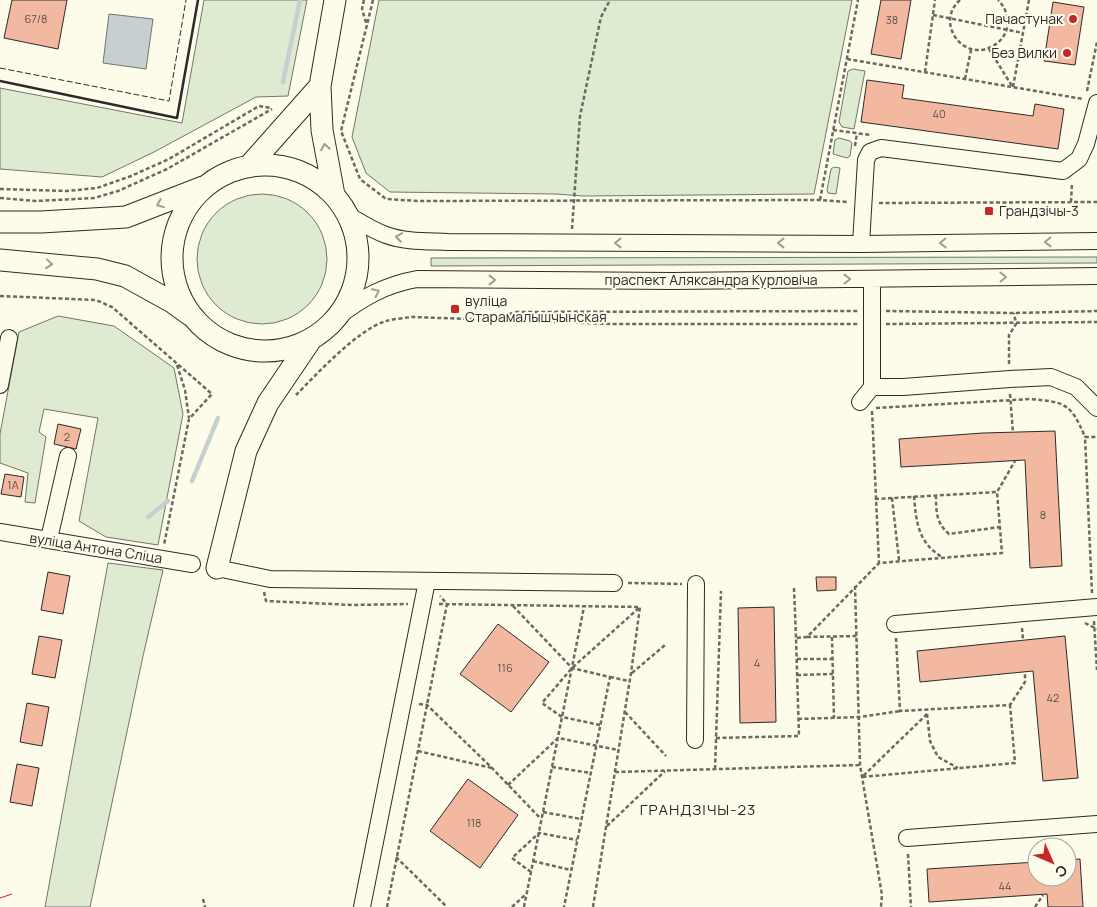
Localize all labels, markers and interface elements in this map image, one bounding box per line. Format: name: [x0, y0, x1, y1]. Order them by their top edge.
place label: Пачастунак: [985, 9, 1064, 28]
house number: 67/8: [25, 11, 48, 26]
house number: 38: [886, 12, 898, 27]
marker: Пачастунак: [1067, 13, 1079, 25]
place label: Без Вилки: [991, 43, 1057, 62]
marker: Без Вилки: [1061, 47, 1073, 59]
house number: 40: [932, 106, 946, 121]
one-way arrow: [320, 142, 330, 151]
one-way arrow: [156, 198, 165, 209]
place label: Грандзічы-3: [999, 201, 1079, 220]
marker: Грандзічы-3: [983, 205, 995, 217]
one-way arrow: [395, 233, 403, 243]
one-way arrow: [1044, 237, 1052, 247]
one-way arrow: [614, 238, 622, 248]
one-way arrow: [776, 238, 784, 249]
one-way arrow: [939, 238, 946, 248]
one-way arrow: [45, 258, 53, 269]
street label: праспект Аляксандра Курловіча: [604, 270, 818, 289]
one-way arrow: [999, 272, 1007, 282]
one-way arrow: [844, 274, 851, 284]
one-way arrow: [488, 275, 496, 285]
one-way arrow: [371, 288, 380, 298]
place label: вуліца Старамалышчынская: [465, 291, 607, 326]
marker: вуліца Старамалышчынская: [449, 303, 461, 315]
house number: 2: [64, 429, 70, 444]
house number: 1А: [7, 477, 19, 492]
house number: 8: [1040, 507, 1046, 522]
street label: вуліца Антона Сліца: [28, 528, 164, 567]
house number: 4: [754, 655, 760, 670]
house number: 116: [497, 660, 513, 675]
house number: 42: [1047, 690, 1059, 705]
district label: ГРАНДЗІЧЫ-23: [640, 799, 756, 820]
house number: 118: [467, 815, 481, 830]
north arrow: [1027, 837, 1077, 887]
text: С: [1051, 861, 1072, 882]
house number: 44: [998, 878, 1012, 893]

